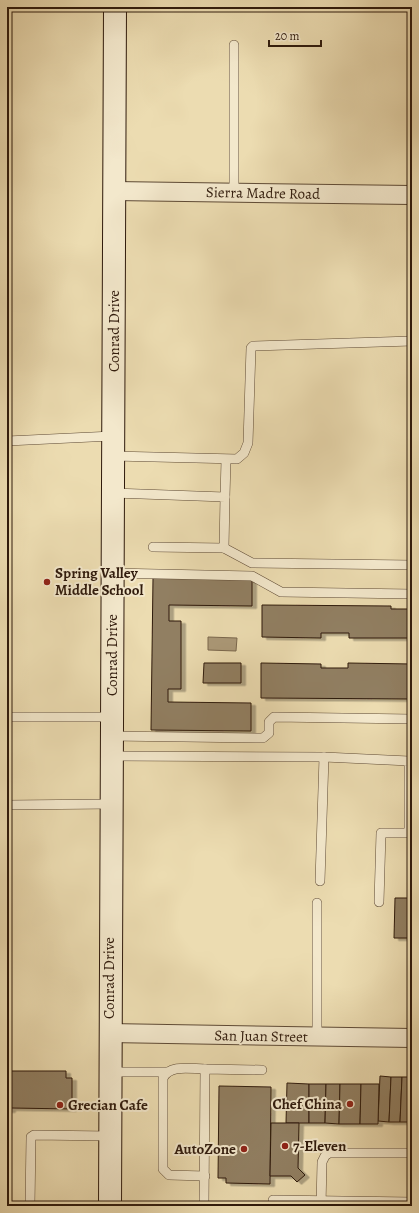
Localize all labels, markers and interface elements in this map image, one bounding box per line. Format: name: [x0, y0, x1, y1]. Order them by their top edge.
scale bar: [269, 22, 321, 48]
text: 20 m: [275, 28, 299, 44]
street label: Sierra Madre Road: [206, 182, 321, 204]
street label: Conrad Drive: [104, 290, 124, 372]
place label: Spring Valley Middle School: [55, 563, 143, 600]
marker: Spring Valley Middle School: [42, 577, 52, 587]
street label: Conrad Drive: [102, 614, 122, 696]
street label: Conrad Drive: [99, 937, 119, 1019]
street label: San Juan Street: [214, 1025, 308, 1047]
place label: Chef China: [272, 1094, 343, 1114]
place label: Grecian Cafe: [68, 1095, 148, 1115]
marker: Chef China: [345, 1099, 355, 1109]
marker: Grecian Cafe: [55, 1100, 65, 1110]
place label: 7-Eleven: [293, 1136, 347, 1156]
place label: AutoZone: [173, 1139, 236, 1159]
marker: 7-Eleven: [280, 1141, 290, 1151]
marker: AutoZone: [239, 1144, 249, 1154]

